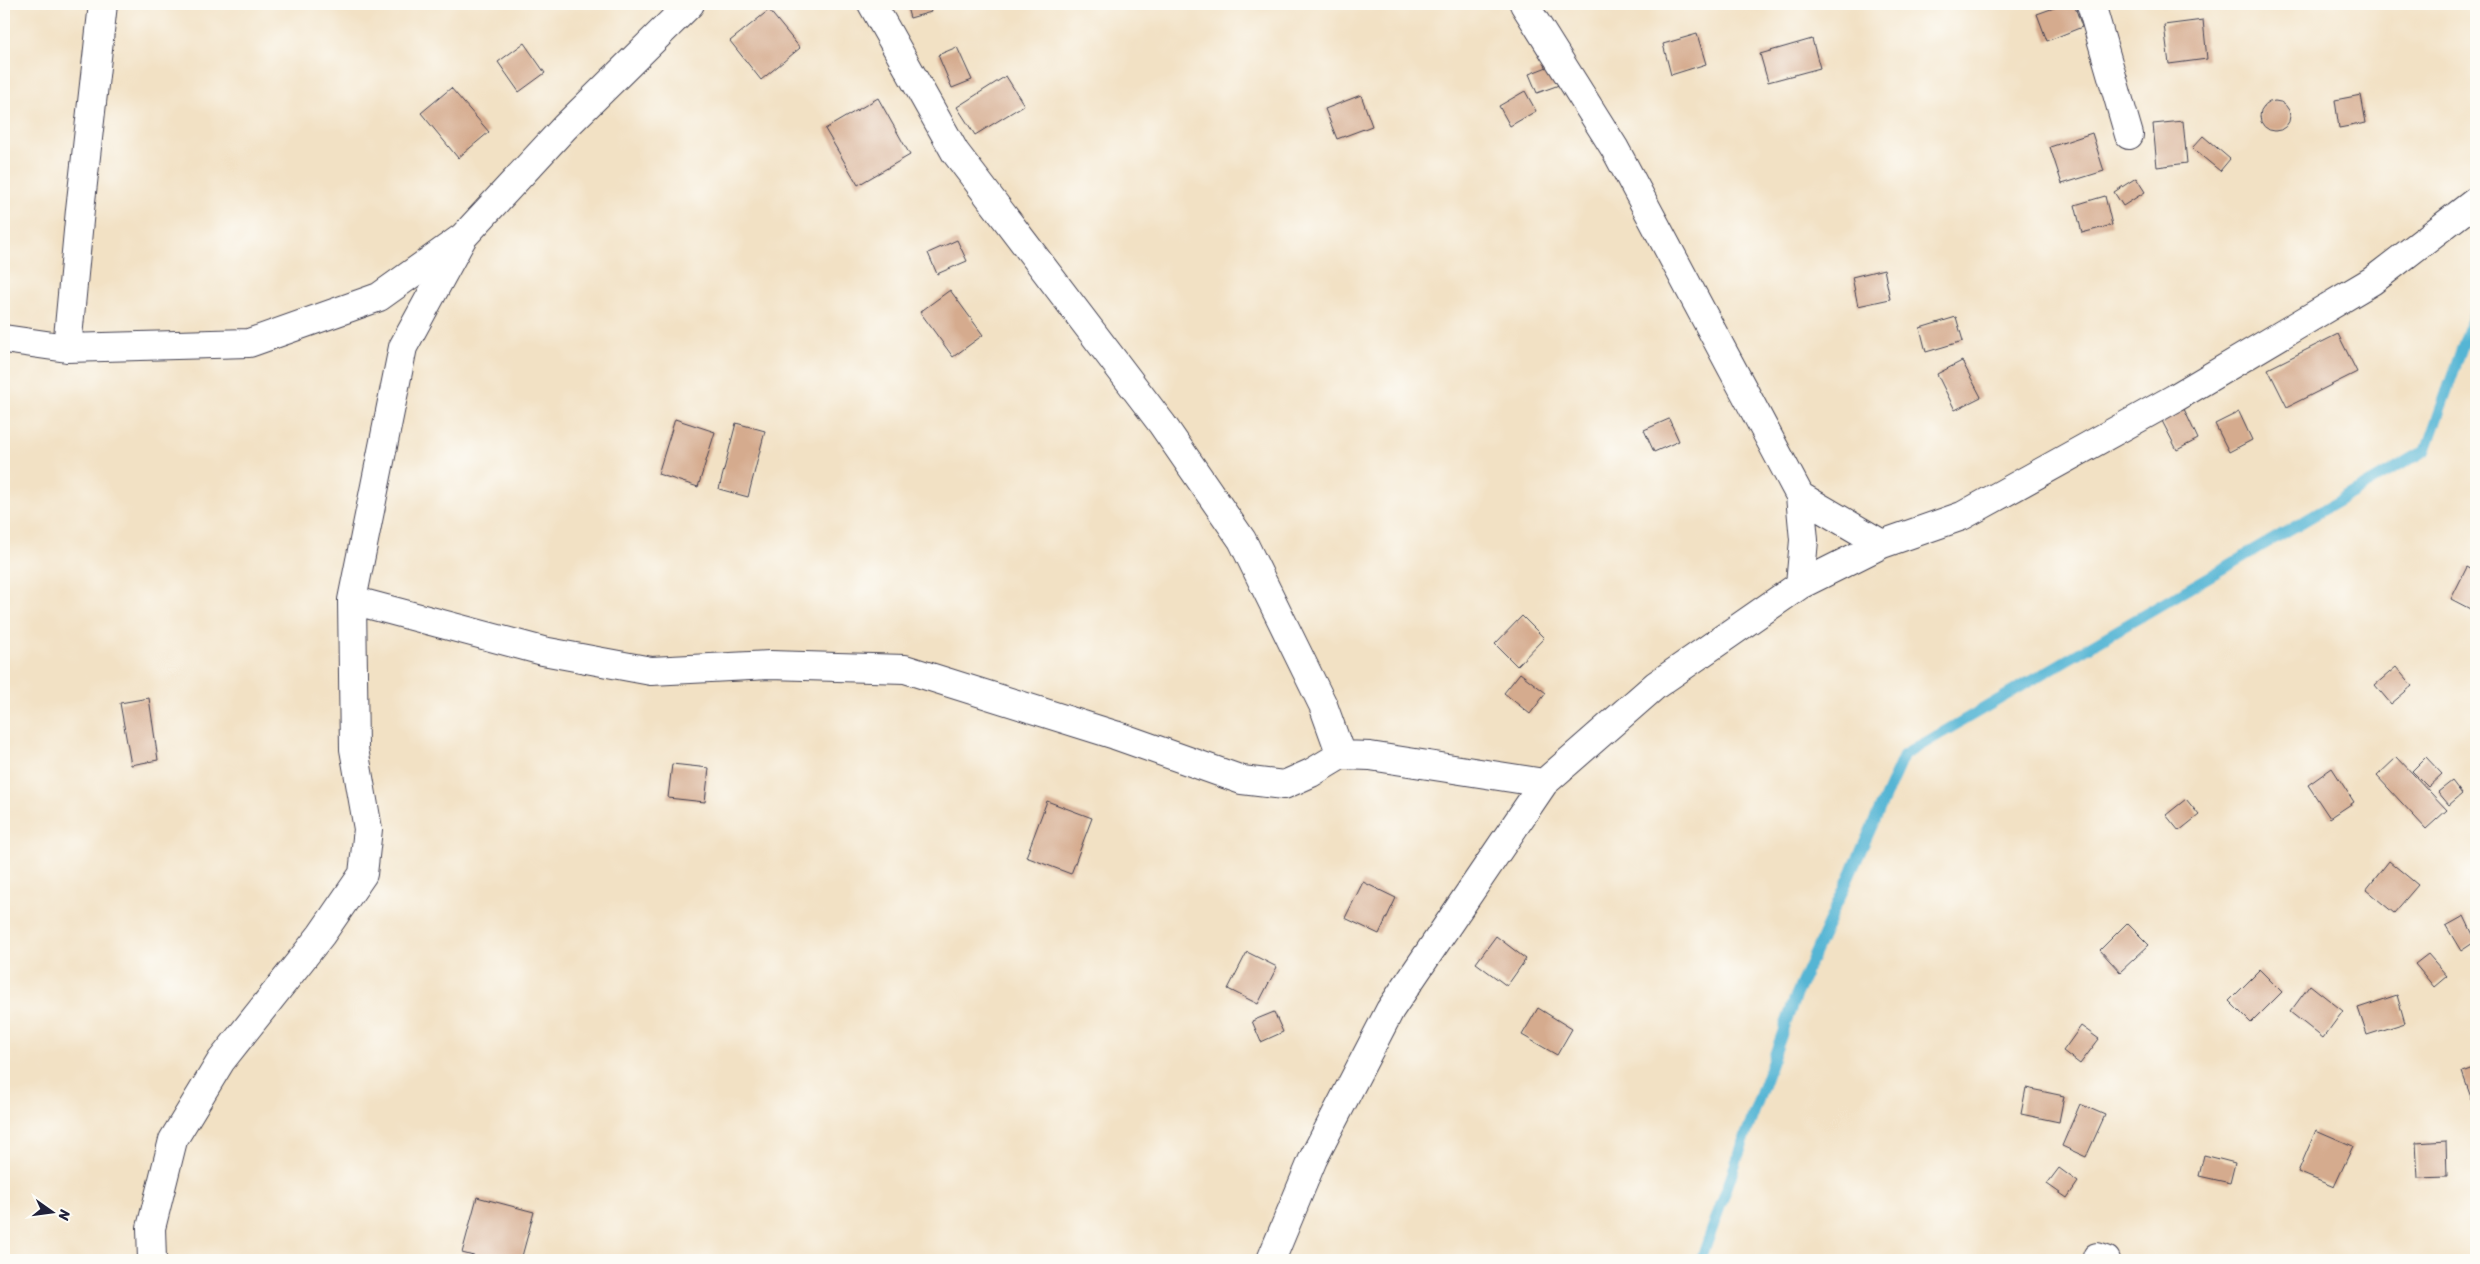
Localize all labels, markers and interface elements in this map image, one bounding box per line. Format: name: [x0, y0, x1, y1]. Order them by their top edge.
north arrow: [28, 1186, 78, 1236]
text: N: [51, 1206, 78, 1223]

